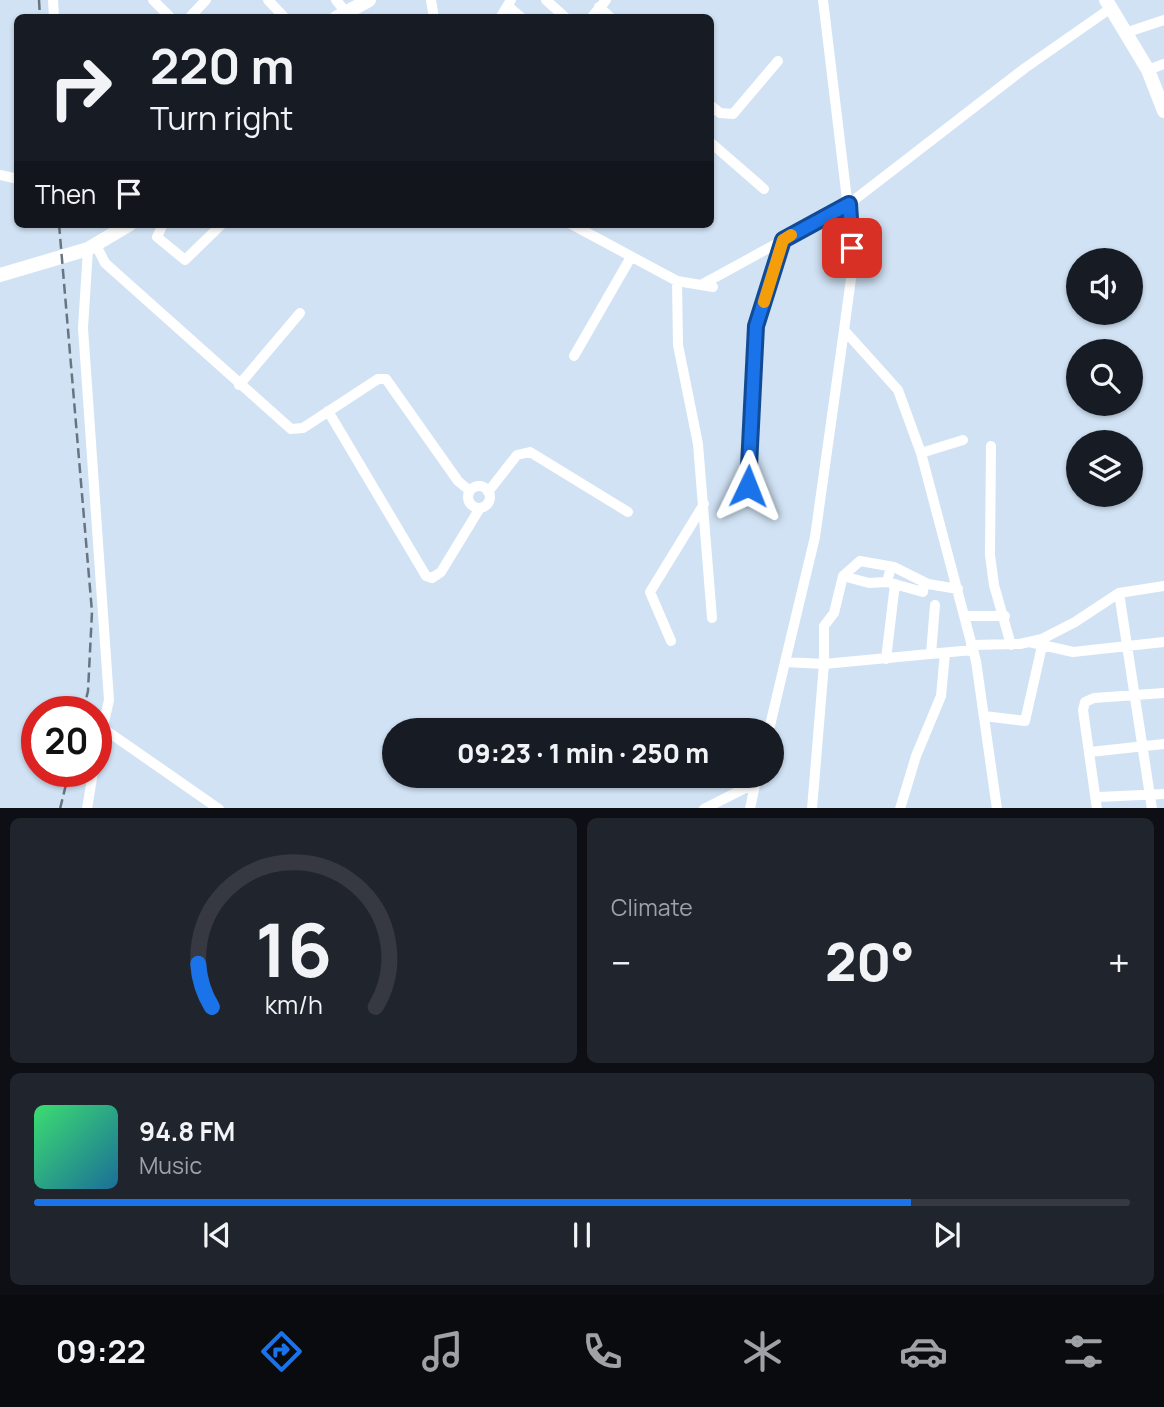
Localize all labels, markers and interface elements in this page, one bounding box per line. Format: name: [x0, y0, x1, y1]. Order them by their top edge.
text: 220 m: [150, 32, 294, 99]
icon: right: [35, 42, 126, 133]
text: Turn right: [150, 96, 293, 140]
icon: arrive: [110, 175, 148, 213]
text: Then: [35, 176, 96, 212]
pin: [822, 218, 882, 278]
icon: arrive: [833, 229, 871, 267]
map controls: [1066, 248, 1143, 507]
button: sound: [1066, 248, 1143, 325]
button: search: [1066, 339, 1143, 416]
button: layers: [1066, 430, 1143, 507]
position arrow: [711, 449, 785, 523]
speed limit sign: 20: [21, 696, 112, 787]
text: 09:23 · 1 min · 250 m: [457, 735, 709, 771]
text: Climate: [611, 891, 693, 923]
text: 16: [255, 899, 332, 999]
text: 20°: [825, 926, 915, 997]
text: −: [611, 936, 632, 988]
text: +: [1108, 936, 1130, 988]
text: km/h: [264, 986, 323, 1021]
text: 94.8 FM: [139, 1113, 235, 1149]
text: Music: [139, 1149, 202, 1181]
icon: previous: [198, 1216, 236, 1254]
icon: pause: [563, 1216, 601, 1254]
icon: next: [928, 1216, 966, 1254]
icon: directions: [257, 1327, 306, 1376]
icon: music: [418, 1327, 467, 1376]
icon: phone: [578, 1327, 627, 1376]
icon: climate: [738, 1327, 787, 1376]
icon: car: [899, 1327, 948, 1376]
icon: filters: [1059, 1327, 1108, 1376]
text: 09:22: [56, 1329, 146, 1373]

